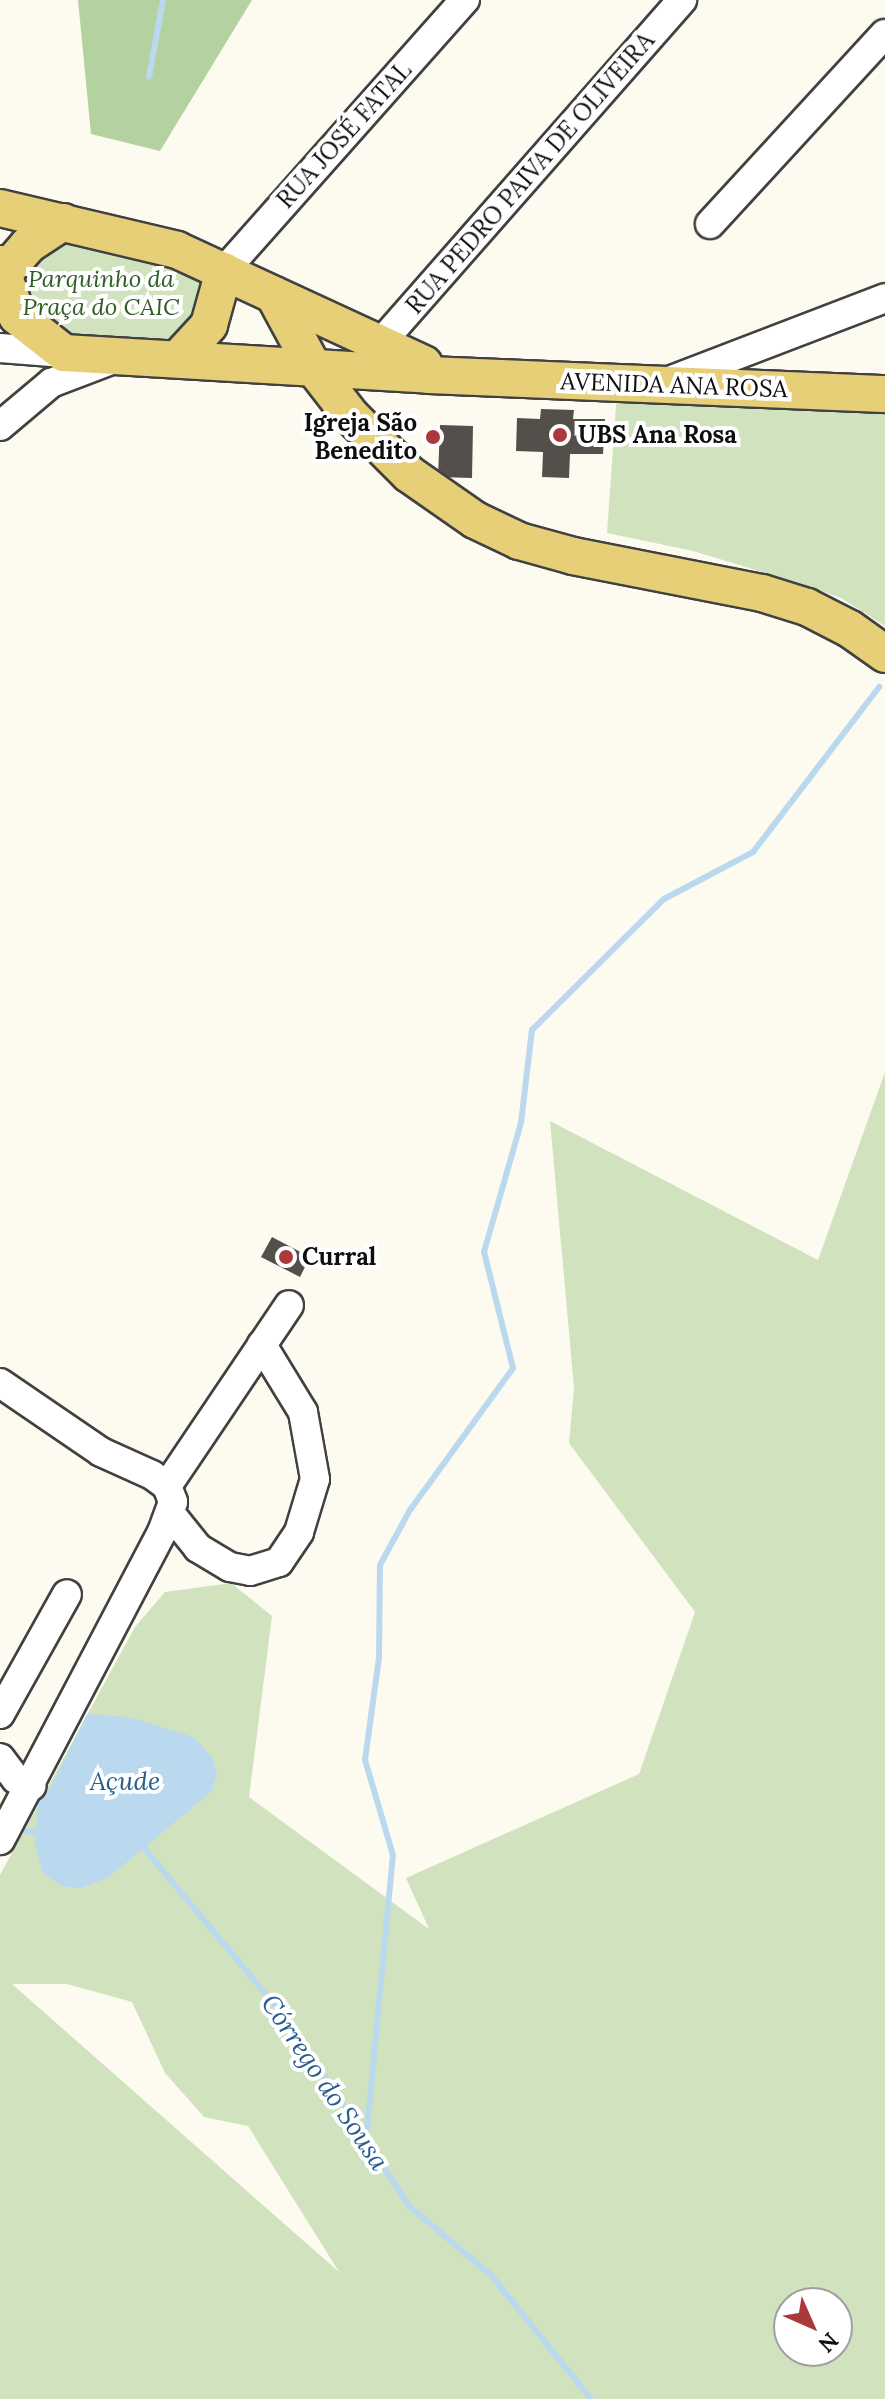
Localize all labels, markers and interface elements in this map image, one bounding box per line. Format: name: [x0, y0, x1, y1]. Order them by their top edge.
street label: RUA PEDRO PAIVA DE OLIVEIRA: [400, 26, 660, 320]
street label: RUA JOSÉ FATAL: [271, 56, 417, 214]
park label: Parquinho da Praça do CAIC: [23, 265, 179, 321]
street label: AVENIDA ANA ROSA: [560, 367, 788, 403]
place label: Igreja São Benedito: [304, 409, 417, 465]
place label: UBS Ana Rosa: [578, 421, 737, 449]
marker: UBS Ana Rosa: [549, 424, 571, 446]
marker: Igreja São Benedito: [424, 428, 442, 446]
place label: Curral: [302, 1243, 376, 1271]
marker: Curral: [277, 1248, 295, 1266]
water label: Açude: [90, 1765, 160, 1797]
water label: Córrego do Sousa: [255, 1988, 395, 2176]
north arrow: [773, 2287, 853, 2367]
text: N: [813, 2327, 844, 2358]

